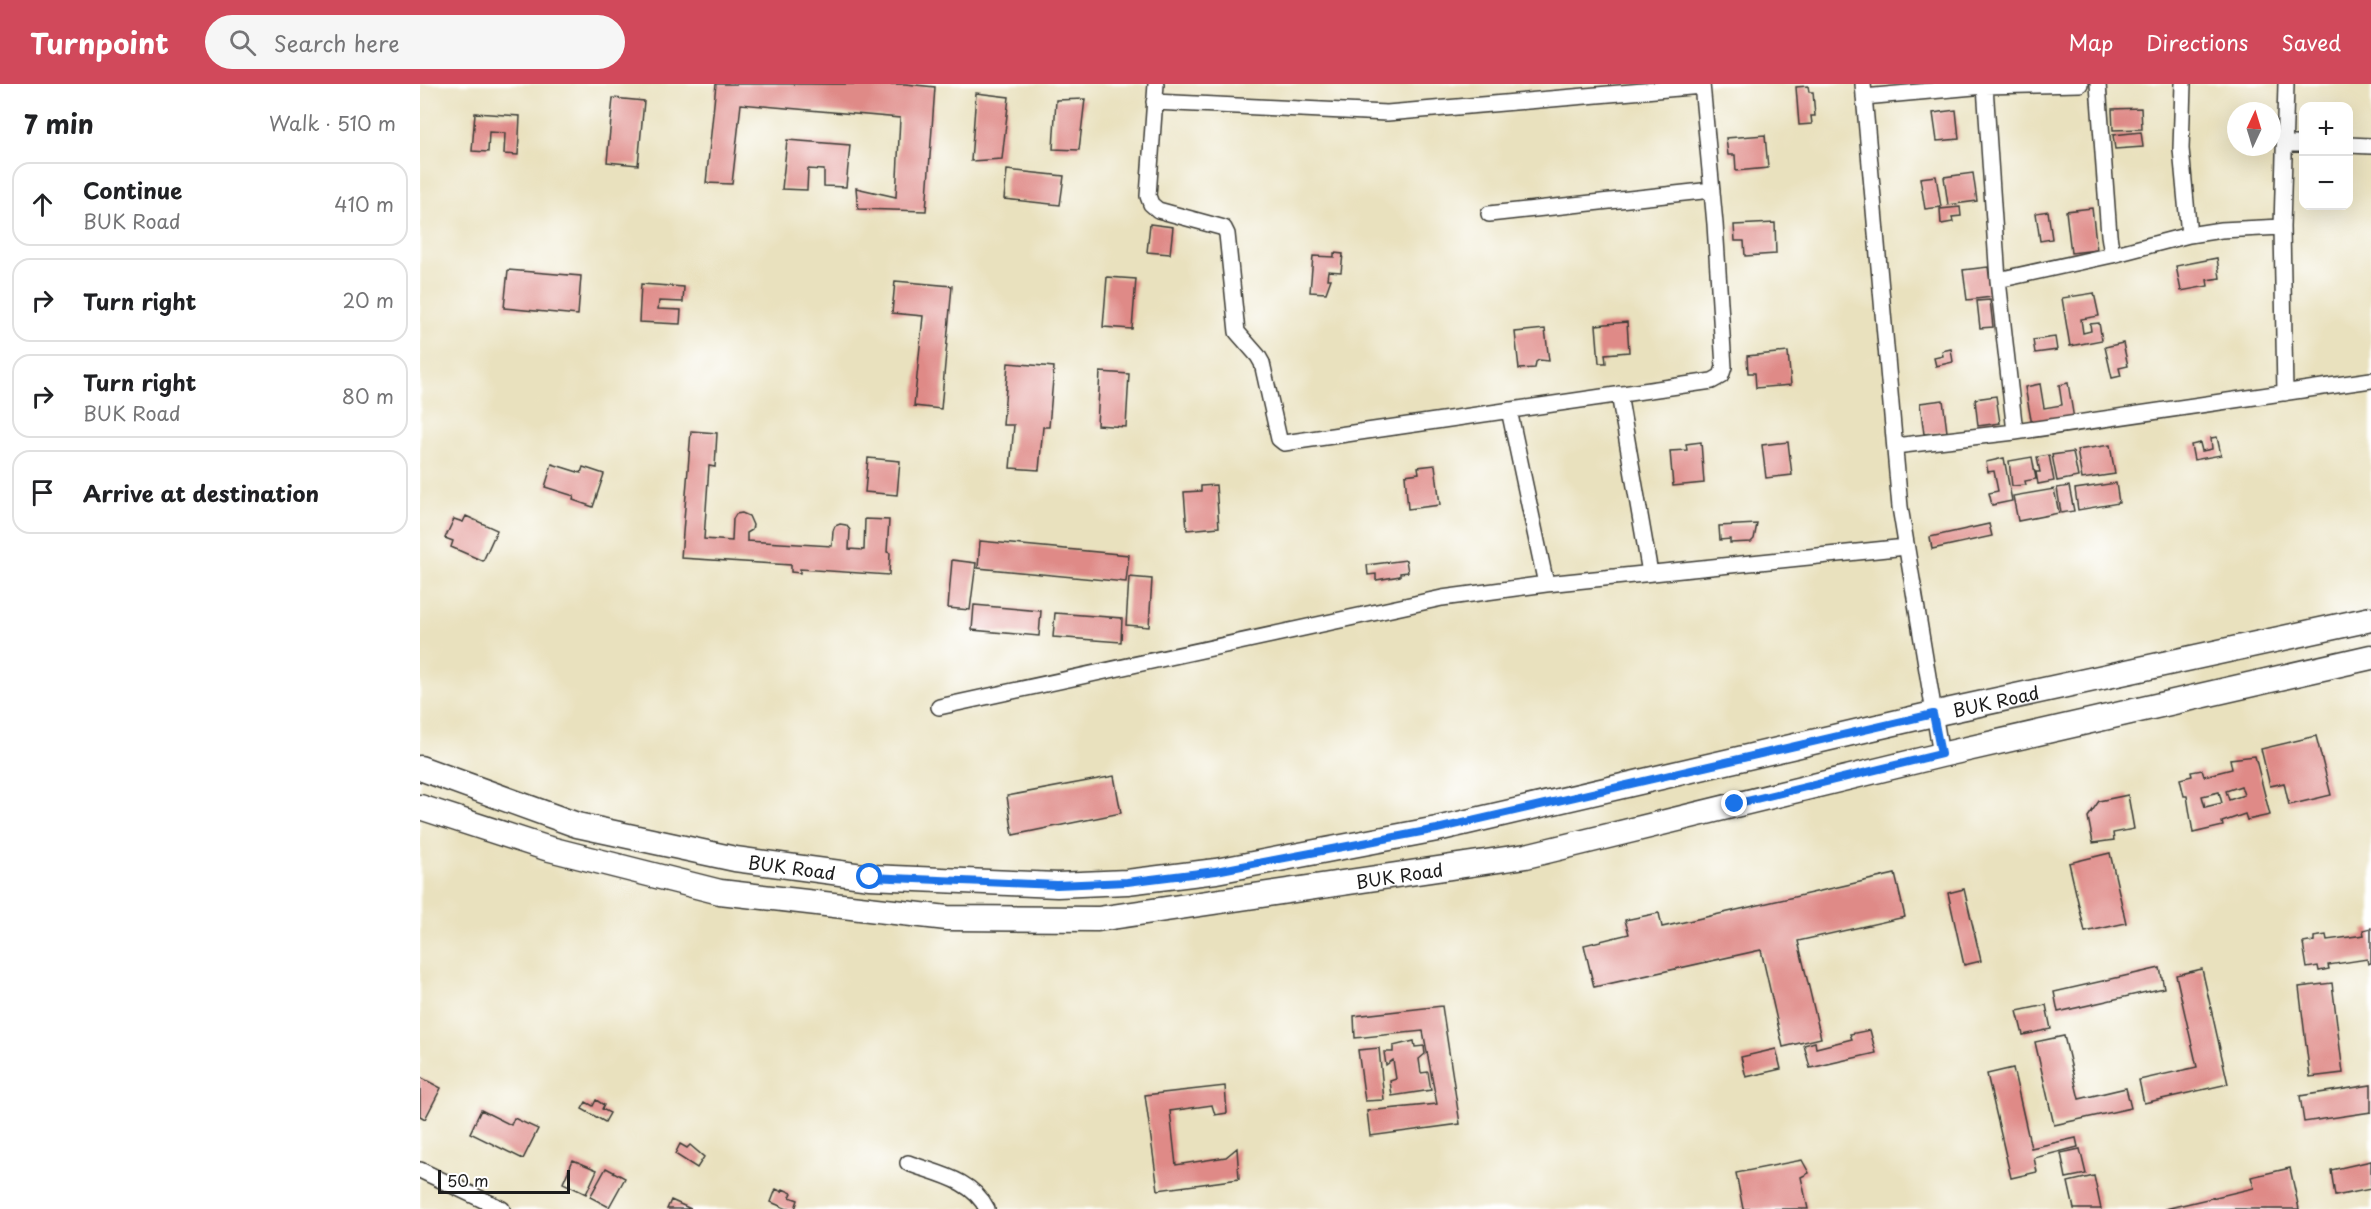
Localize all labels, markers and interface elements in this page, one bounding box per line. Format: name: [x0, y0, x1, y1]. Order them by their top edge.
search box: [205, 15, 625, 69]
text: Turnpoint: [30, 21, 169, 64]
icon: search: [226, 26, 259, 59]
text: Search here: [274, 26, 400, 59]
text: Map: [2068, 26, 2113, 58]
text: Directions: [2146, 26, 2248, 58]
text: Saved: [2281, 26, 2341, 58]
north arrow: [2227, 102, 2281, 156]
map controls: [2299, 102, 2353, 210]
button: +: [2299, 102, 2353, 156]
text: 7 min: [24, 104, 94, 143]
text: Walk · 510 m: [269, 108, 396, 138]
button: −: [2299, 156, 2353, 210]
text: Continue: [83, 173, 182, 206]
icon: ahead: [26, 188, 59, 221]
text: 410 m: [334, 189, 394, 219]
text: BUK Road: [83, 206, 181, 236]
icon: right: [26, 284, 59, 317]
text: Turn right: [83, 284, 196, 317]
text: 20 m: [342, 285, 394, 315]
text: Turn right: [83, 365, 196, 398]
icon: right: [26, 380, 59, 413]
text: 80 m: [342, 381, 394, 411]
text: BUK Road: [83, 398, 181, 428]
icon: arrive: [26, 476, 59, 509]
text: Arrive at destination: [83, 476, 319, 509]
street label: BUK Road: [1950, 678, 2042, 723]
route end: [1721, 790, 1747, 816]
street label: BUK Road: [746, 847, 837, 886]
street label: BUK Road: [1354, 855, 1445, 894]
route start: [856, 863, 882, 889]
scale bar: [438, 1167, 570, 1194]
text: 50 m: [447, 1168, 488, 1192]

